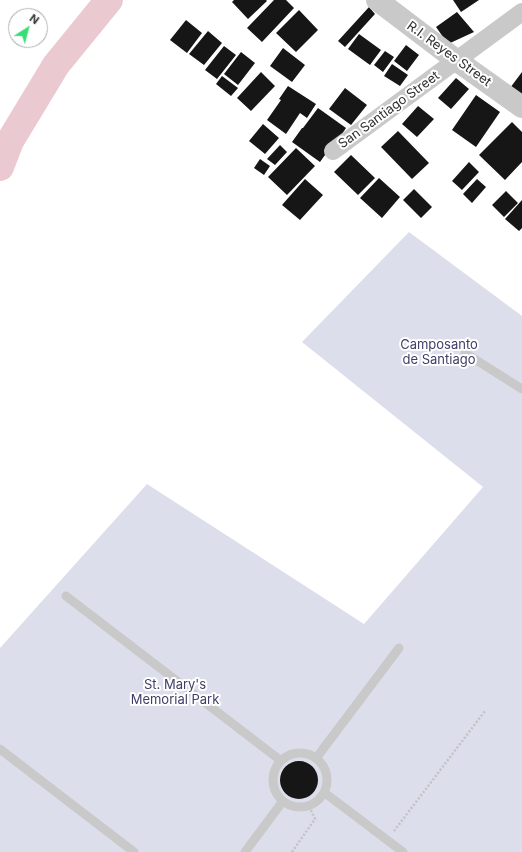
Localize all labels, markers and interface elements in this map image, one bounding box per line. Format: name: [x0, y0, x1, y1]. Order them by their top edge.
north arrow: [8, 8, 48, 48]
text: N: [27, 11, 42, 27]
street label: R.I. Reyes Street: [404, 18, 494, 90]
street label: San Santiago Street: [335, 68, 443, 152]
park label: Camposanto de Santiago: [400, 337, 478, 368]
park label: St. Mary's Memorial Park: [131, 677, 219, 708]

